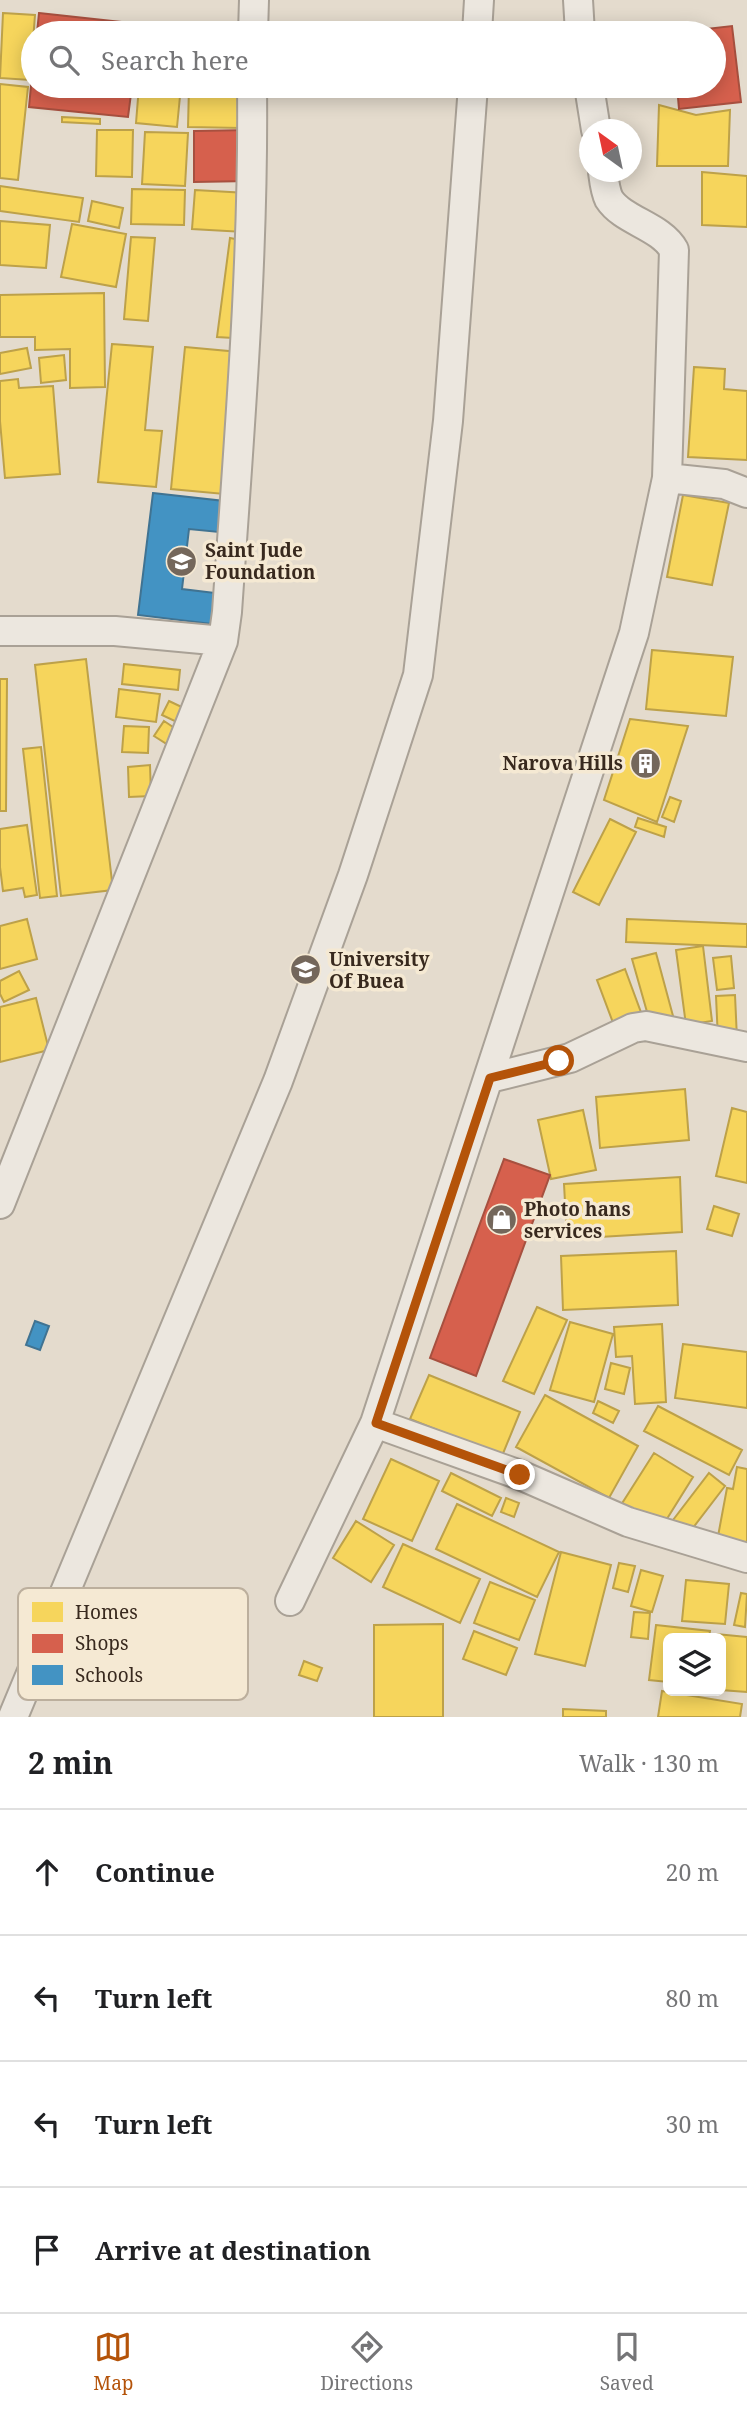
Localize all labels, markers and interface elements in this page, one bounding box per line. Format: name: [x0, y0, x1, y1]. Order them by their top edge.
search box: [21, 21, 726, 98]
icon: search: [45, 41, 83, 79]
text: Search here: [101, 42, 249, 78]
north arrow: [579, 119, 642, 182]
place label: Saint Jude Foundation: [205, 537, 316, 585]
school or university icon: Saint Jude Foundation: [165, 544, 199, 578]
building icon: Narova Hills: [629, 746, 663, 780]
place label: Narova Hills: [502, 750, 623, 776]
place label: University Of Buea: [329, 946, 429, 994]
school or university icon: University Of Buea: [289, 953, 323, 987]
route start: [543, 1045, 574, 1076]
place label: Photo hans services: [524, 1196, 631, 1244]
shop icon: Photo hans services: [484, 1203, 518, 1237]
route end: [504, 1459, 535, 1490]
legend: [18, 1588, 248, 1700]
text: Homes: [75, 1599, 138, 1625]
text: Shops: [75, 1630, 129, 1656]
map controls: [663, 1633, 726, 1696]
button: layers: [663, 1633, 726, 1696]
text: Schools: [75, 1662, 143, 1688]
text: 2 min: [28, 1742, 113, 1783]
text: Walk · 130 m: [579, 1747, 719, 1779]
icon: ahead: [28, 1853, 66, 1891]
text: Continue: [95, 1854, 215, 1890]
text: 20 m: [666, 1856, 719, 1888]
icon: left: [28, 1979, 66, 2017]
text: Turn left: [95, 1980, 212, 2016]
text: 80 m: [666, 1982, 719, 2014]
icon: left: [28, 2105, 66, 2143]
text: Turn left: [95, 2106, 212, 2142]
text: 30 m: [666, 2108, 719, 2140]
icon: arrive: [28, 2231, 66, 2269]
text: Arrive at destination: [95, 2232, 371, 2268]
tab: Map: [93, 2328, 134, 2396]
tab: Directions: [320, 2328, 413, 2396]
tab: Saved: [600, 2328, 654, 2396]

